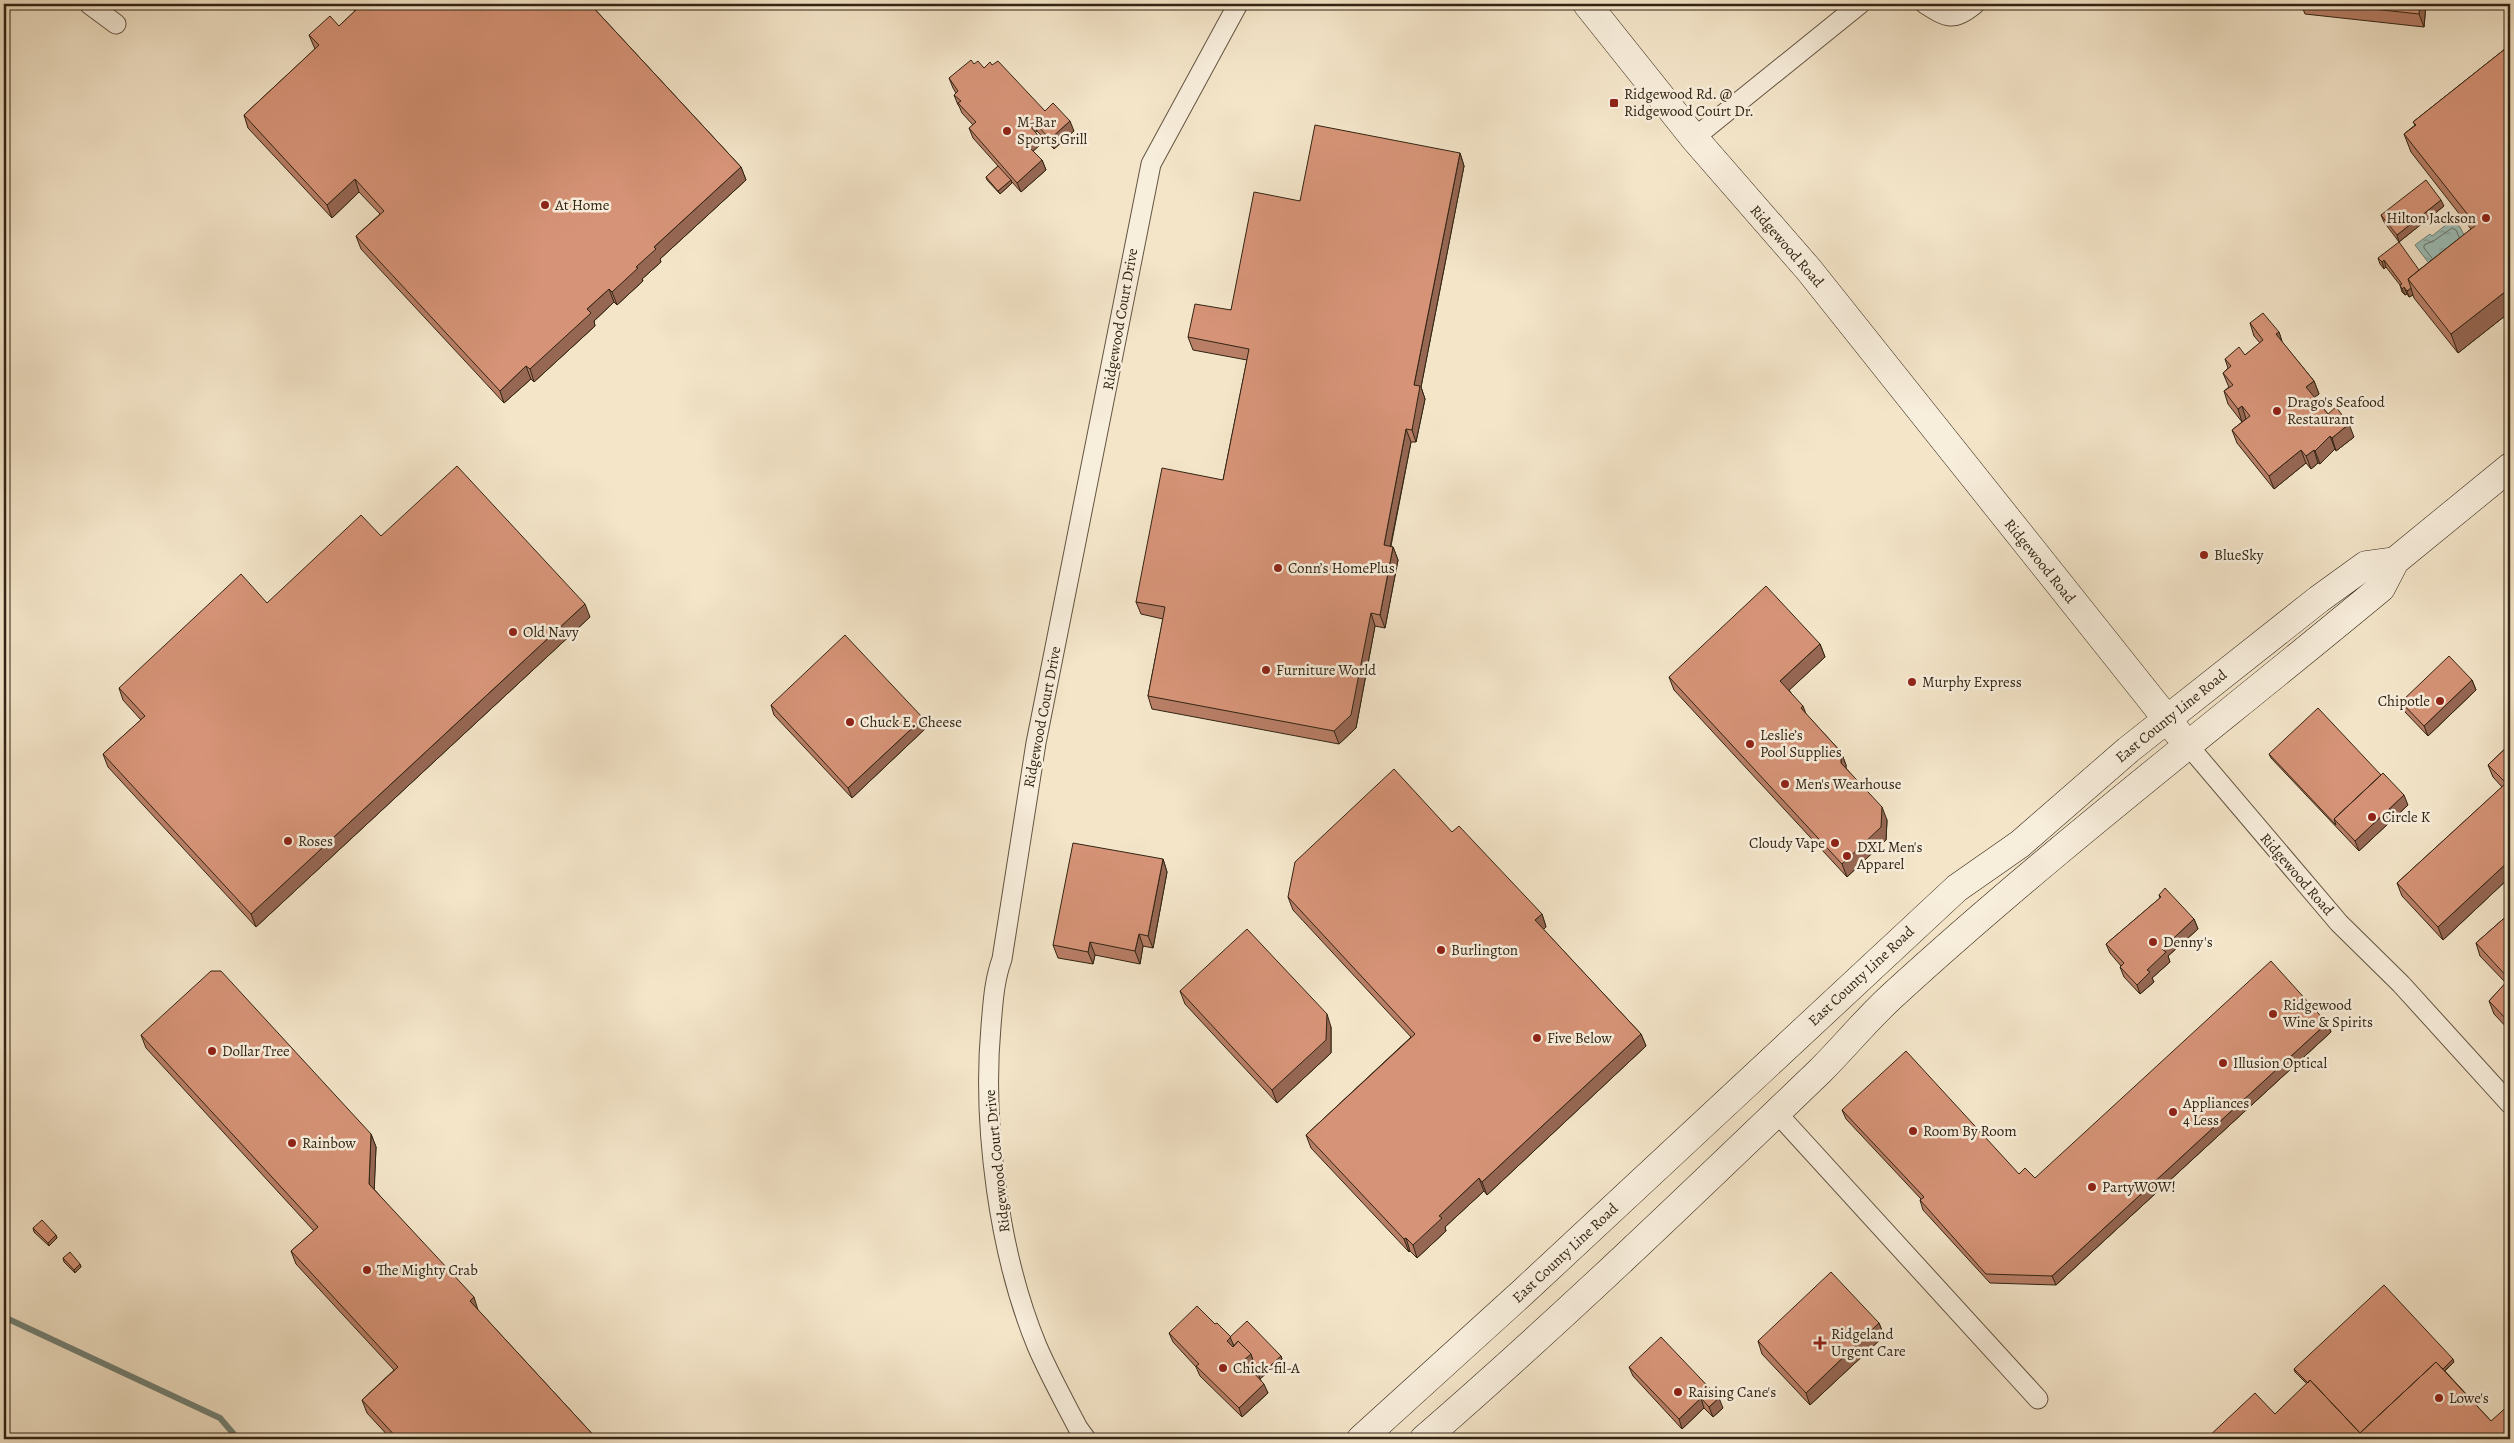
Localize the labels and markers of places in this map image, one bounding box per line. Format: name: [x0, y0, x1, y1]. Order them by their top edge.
place label: Ridgewood Rd. @ Ridgewood Court Dr.: [1624, 84, 1754, 121]
marker: Ridgewood Rd. @ Ridgewood Court Dr.: [1608, 97, 1620, 109]
place label: M-Bar Sports Grill: [1017, 112, 1087, 149]
marker: M-Bar Sports Grill: [1001, 125, 1013, 137]
place label: At Home: [554, 195, 610, 215]
marker: At Home: [539, 199, 551, 211]
place label: Hilton Jackson: [2386, 208, 2476, 228]
marker: Hilton Jackson: [2480, 212, 2492, 224]
place label: Drago's Seafood Restaurant: [2287, 392, 2386, 429]
marker: Drago's Seafood Restaurant: [2271, 405, 2283, 417]
place label: BlueSky: [2214, 545, 2264, 565]
marker: BlueSky: [2198, 549, 2210, 561]
place label: Conn’s HomePlus: [1288, 558, 1395, 578]
marker: Conn’s HomePlus: [1272, 562, 1284, 574]
place label: Old Navy: [523, 622, 579, 642]
marker: Old Navy: [507, 626, 519, 638]
place label: Furniture World: [1276, 660, 1377, 680]
marker: Furniture World: [1260, 664, 1272, 676]
place label: Murphy Express: [1922, 672, 2022, 692]
marker: Murphy Express: [1906, 676, 1918, 688]
place label: Chipotle: [2378, 691, 2430, 711]
marker: Chipotle: [2434, 695, 2446, 707]
place label: Chuck E. Cheese: [860, 712, 962, 732]
marker: Chuck E. Cheese: [844, 716, 856, 728]
place label: Leslie’s Pool Supplies: [1760, 725, 1842, 762]
marker: Leslie’s Pool Supplies: [1744, 738, 1756, 750]
place label: Men's Wearhouse: [1795, 774, 1902, 794]
marker: Men's Wearhouse: [1779, 778, 1791, 790]
place label: Circle K: [2382, 807, 2431, 827]
marker: Circle K: [2366, 811, 2378, 823]
place label: Roses: [298, 831, 333, 851]
place label: Cloudy Vape: [1749, 833, 1825, 853]
marker: Roses: [282, 835, 294, 847]
marker: Cloudy Vape: [1829, 837, 1841, 849]
place label: DXL Men's Apparel: [1856, 837, 1923, 874]
marker: DXL Men's Apparel: [1841, 850, 1853, 862]
place label: Denny's: [2163, 932, 2213, 952]
marker: Denny's: [2147, 936, 2159, 948]
place label: Burlington: [1451, 940, 1518, 960]
marker: Burlington: [1435, 944, 1447, 956]
place label: Ridgewood Wine & Spirits: [2282, 995, 2373, 1032]
marker: Ridgewood Wine & Spirits: [2267, 1008, 2279, 1020]
place label: Five Below: [1547, 1028, 1612, 1048]
marker: Five Below: [1531, 1032, 1543, 1044]
place label: Dollar Tree: [222, 1041, 290, 1061]
marker: Dollar Tree: [206, 1045, 218, 1057]
place label: Illusion Optical: [2233, 1053, 2327, 1073]
marker: Illusion Optical: [2217, 1057, 2229, 1069]
place label: Appliances 4 Less: [2182, 1093, 2249, 1130]
marker: Appliances 4 Less: [2167, 1106, 2179, 1118]
place label: Room By Room: [1923, 1121, 2017, 1141]
marker: Room By Room: [1907, 1125, 1919, 1137]
place label: Rainbow: [302, 1133, 356, 1153]
marker: Rainbow: [286, 1137, 298, 1149]
place label: PartyWOW!: [2102, 1177, 2176, 1197]
marker: PartyWOW!: [2086, 1181, 2098, 1193]
place label: The Mighty Crab: [377, 1260, 478, 1280]
marker: The Mighty Crab: [361, 1264, 373, 1276]
place label: Ridgeland Urgent Care: [1831, 1324, 1906, 1361]
marker: Ridgeland Urgent Care: [1813, 1336, 1827, 1350]
place label: Chick-fil-A: [1233, 1358, 1300, 1378]
marker: Chick-fil-A: [1217, 1362, 1229, 1374]
place label: Raising Cane's: [1688, 1382, 1776, 1402]
marker: Raising Cane's: [1672, 1386, 1684, 1398]
place label: Lowe's: [2449, 1388, 2489, 1408]
marker: Lowe's: [2433, 1392, 2445, 1404]

